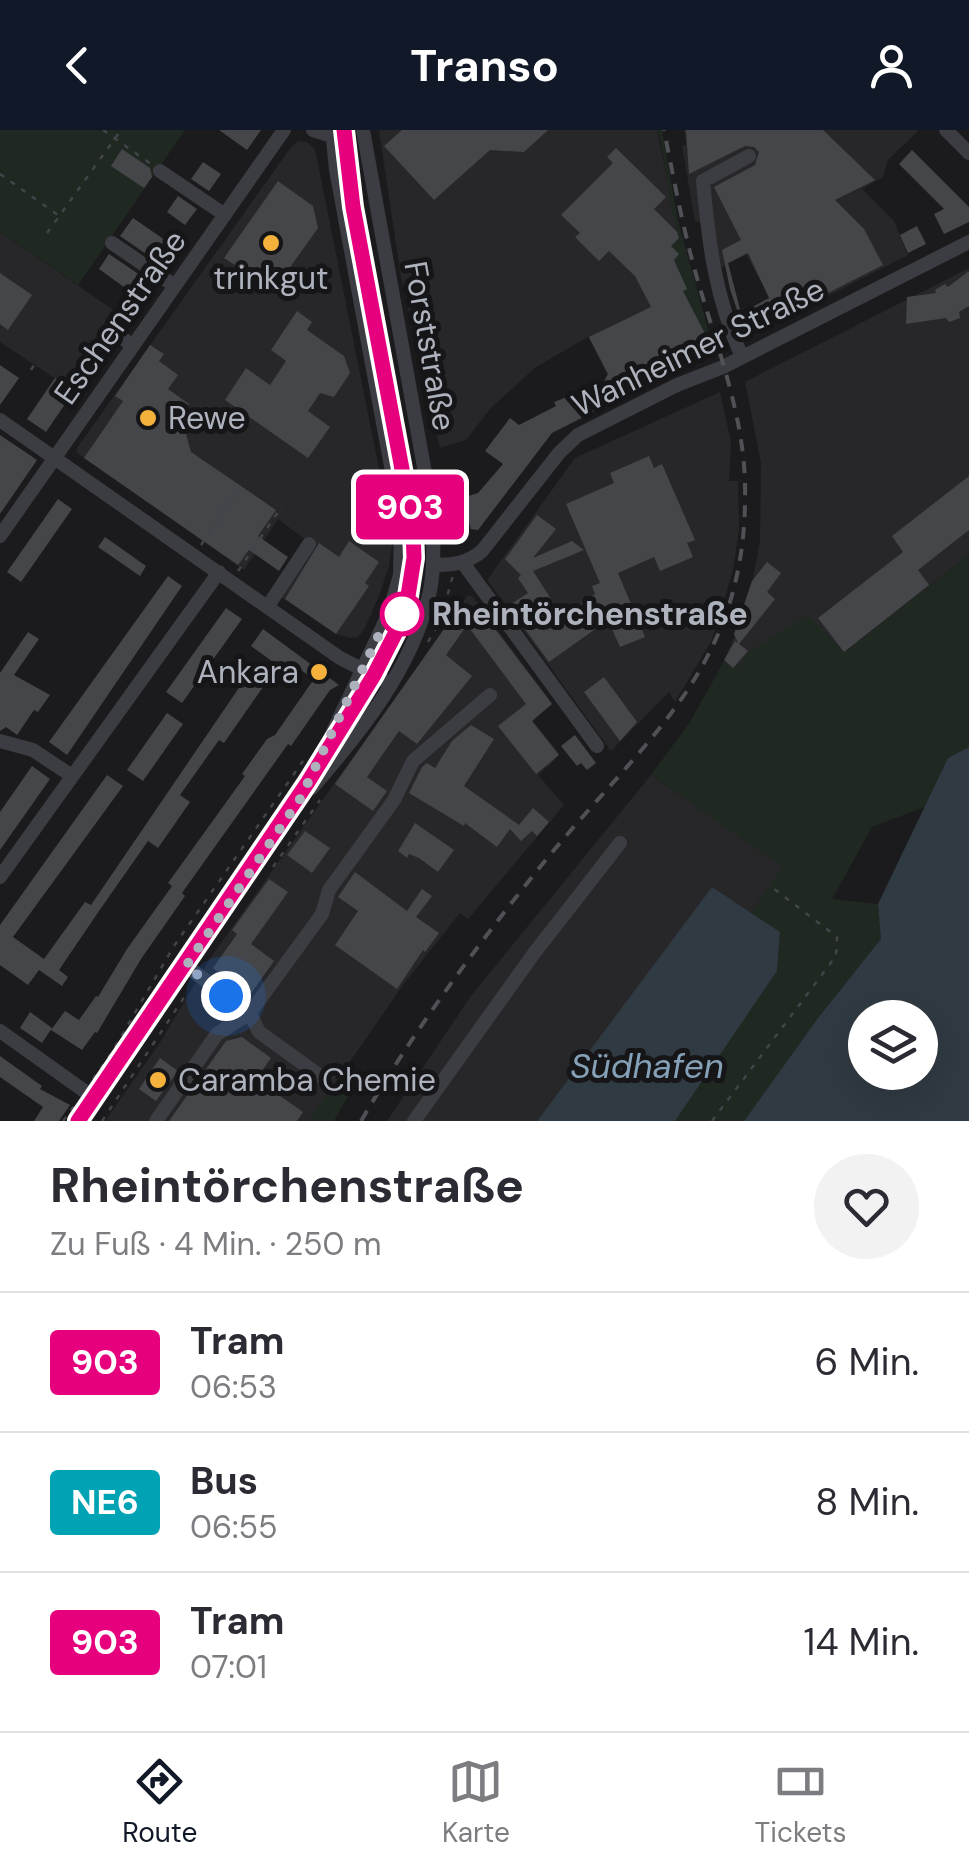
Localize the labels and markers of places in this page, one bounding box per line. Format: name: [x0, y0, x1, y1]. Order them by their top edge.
marker: trinkgut: [260, 232, 282, 254]
place label: trinkgut: [213, 257, 329, 299]
place label: Rewe: [168, 397, 246, 439]
marker: Rewe: [137, 407, 159, 429]
marker: Rheintörchenstraße: [381, 593, 423, 635]
place label: Rheintörchenstraße: [432, 593, 748, 635]
place label: Ankara: [197, 651, 299, 693]
marker: Ankara: [308, 661, 330, 683]
place label: Caramba Chemie: [178, 1059, 436, 1101]
marker: Caramba Chemie: [147, 1069, 169, 1091]

